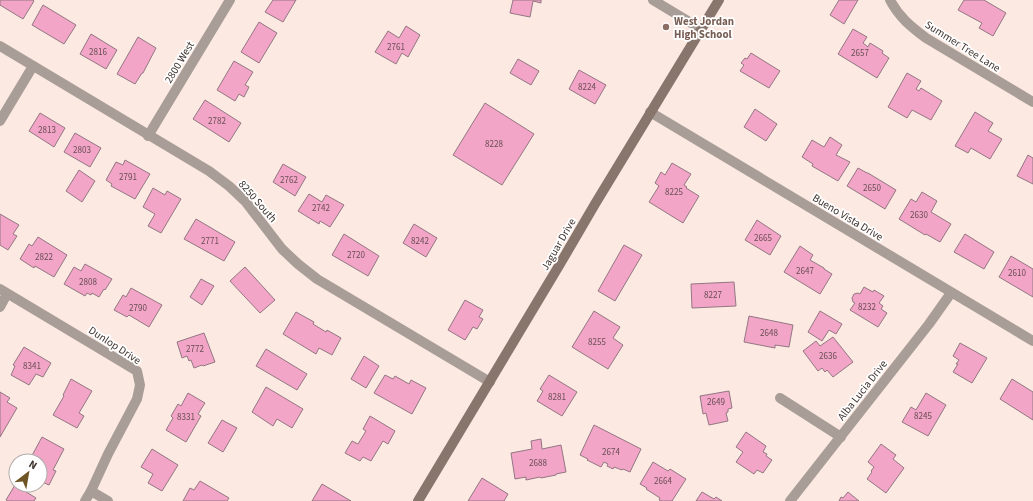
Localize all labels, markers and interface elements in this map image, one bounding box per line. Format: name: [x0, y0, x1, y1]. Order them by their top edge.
place label: West Jordan High School: [674, 14, 734, 42]
street label: Summer Tree Lane: [922, 17, 1004, 76]
marker: West Jordan High School: [661, 22, 671, 32]
street label: 2800 West: [161, 38, 198, 86]
house number: 2761: [387, 41, 405, 54]
house number: 2816: [89, 46, 107, 59]
house number: 2657: [851, 47, 869, 60]
house number: 8224: [578, 81, 596, 94]
house number: 2782: [208, 115, 226, 128]
house number: 2813: [38, 124, 56, 137]
house number: 8228: [485, 138, 503, 151]
house number: 2803: [73, 144, 91, 157]
house number: 2791: [119, 171, 137, 184]
house number: 2762: [280, 174, 298, 187]
street label: 8250 South: [235, 177, 280, 226]
house number: 2650: [863, 182, 881, 195]
house number: 8225: [665, 186, 683, 199]
street label: Bueno Vista Drive: [810, 190, 886, 245]
house number: 2742: [312, 202, 330, 215]
house number: 2630: [910, 209, 928, 222]
street label: Jaguar Drive: [538, 215, 580, 273]
house number: 2665: [754, 232, 772, 245]
house number: 2771: [201, 235, 219, 248]
house number: 8242: [411, 235, 429, 248]
house number: 2720: [347, 249, 365, 262]
house number: 2822: [35, 251, 53, 264]
house number: 2647: [796, 265, 814, 278]
house number: 2610: [1008, 267, 1026, 280]
house number: 2808: [79, 276, 97, 289]
house number: 8227: [704, 289, 722, 302]
house number: 8232: [858, 301, 876, 314]
house number: 2790: [129, 302, 147, 315]
street label: Dunlop Drive: [86, 323, 144, 368]
house number: 2648: [760, 327, 778, 340]
house number: 8255: [588, 336, 606, 349]
house number: 2772: [186, 343, 204, 356]
house number: 2636: [819, 350, 837, 363]
street label: Alba Lucia Drive: [834, 357, 891, 424]
house number: 8341: [23, 360, 41, 373]
house number: 8281: [548, 391, 566, 404]
house number: 2649: [707, 396, 725, 409]
house number: 8245: [914, 410, 932, 423]
house number: 8331: [177, 411, 195, 424]
house number: 2674: [602, 446, 620, 459]
north arrow: [8, 453, 48, 493]
text: N: [26, 457, 40, 473]
house number: 2688: [529, 457, 547, 470]
house number: 2664: [654, 475, 672, 488]

